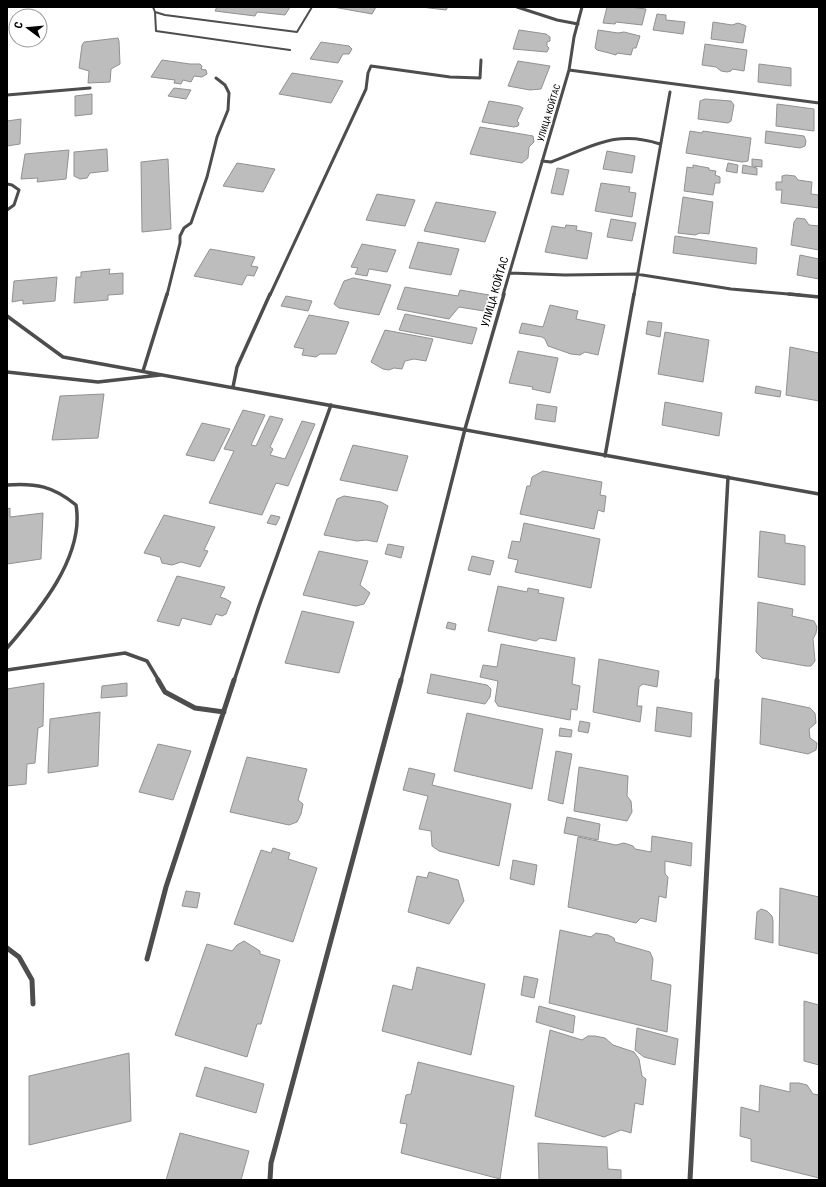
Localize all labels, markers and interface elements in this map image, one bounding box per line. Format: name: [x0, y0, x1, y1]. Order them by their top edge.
north arrow: [8, 8, 48, 48]
text: С: [12, 21, 26, 30]
street label: УЛИЦА КОЙТАС: [535, 83, 562, 143]
street label: УЛИЦА КОЙТАС: [479, 255, 511, 329]

